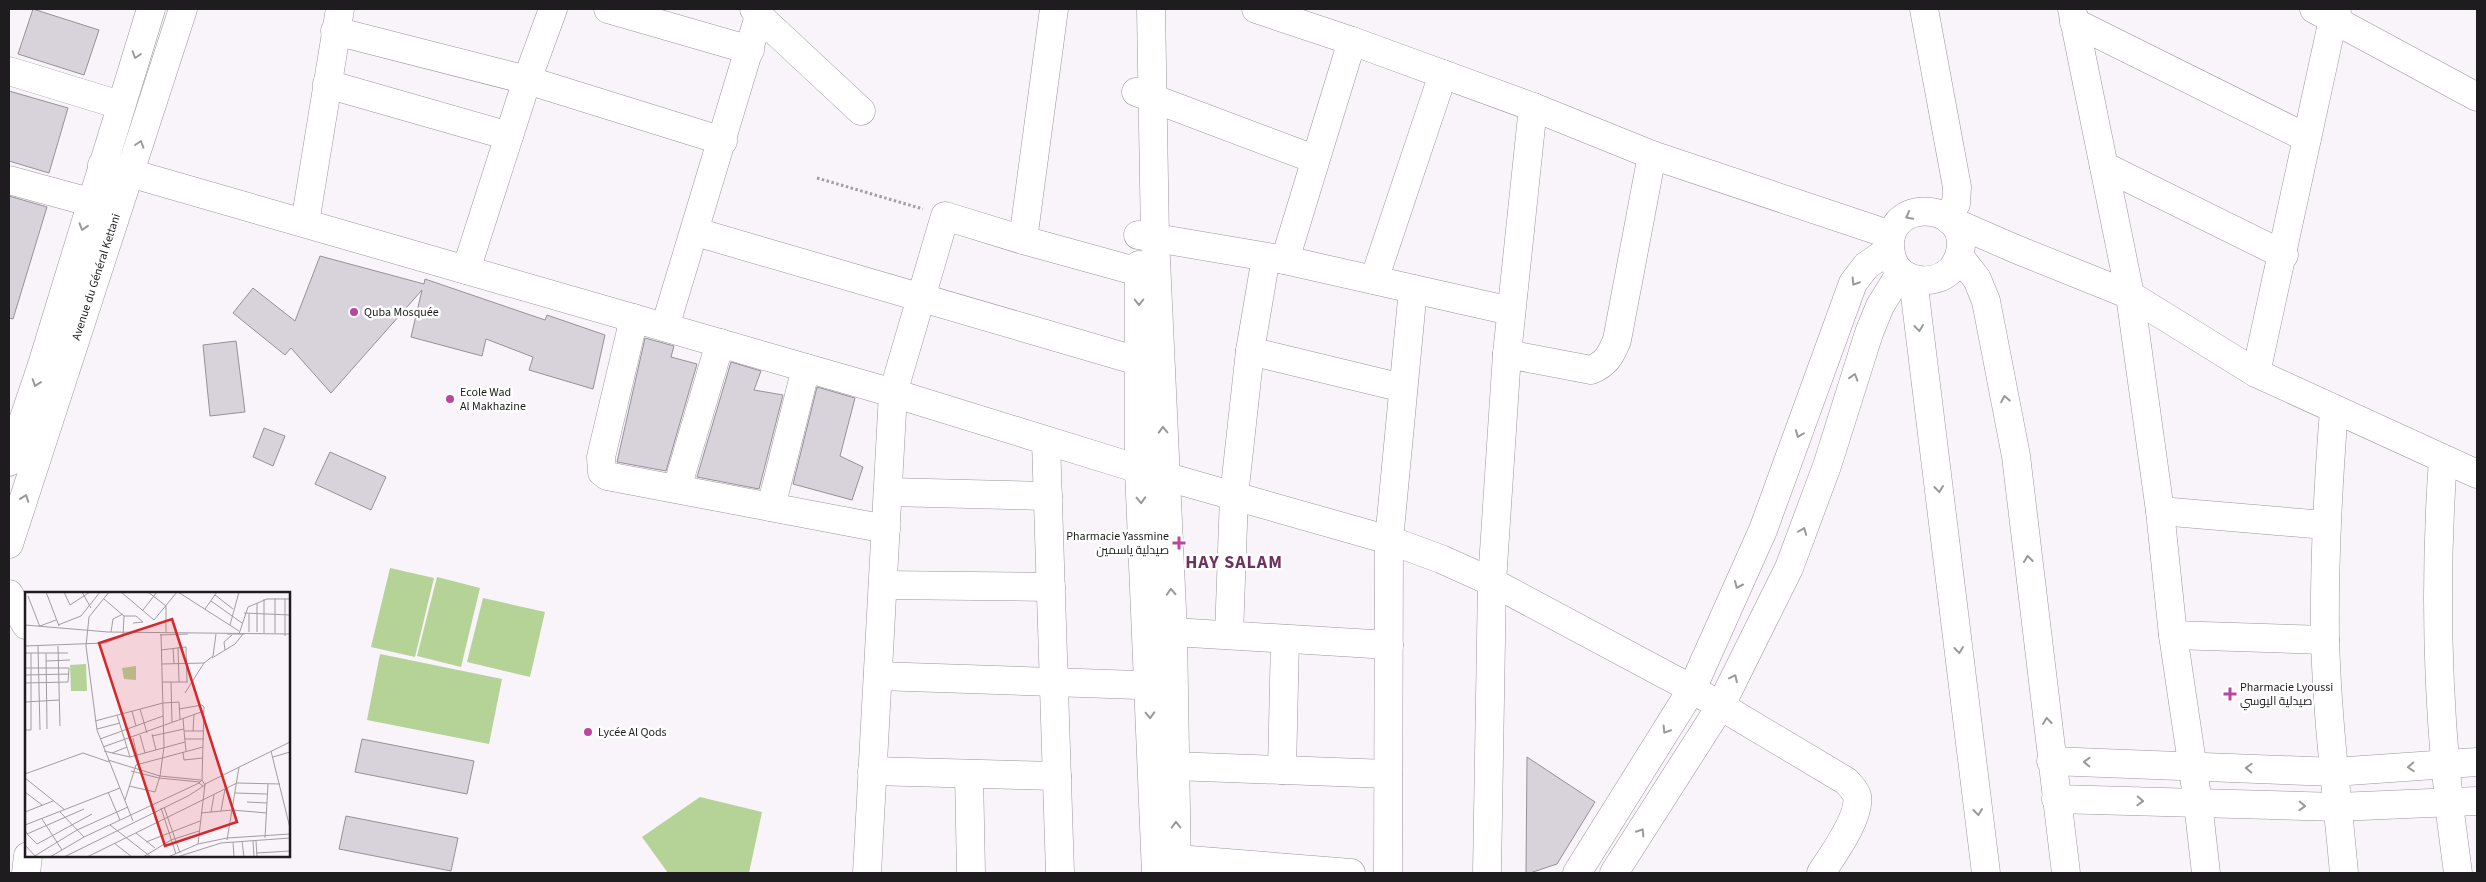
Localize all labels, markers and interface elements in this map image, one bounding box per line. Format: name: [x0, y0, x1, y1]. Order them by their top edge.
one-way arrow: [132, 51, 142, 59]
one-way arrow: [135, 140, 145, 149]
one-way arrow: [1905, 210, 1914, 220]
street label: Avenue du Général Kettani: [68, 211, 125, 342]
one-way arrow: [79, 223, 89, 231]
one-way arrow: [1851, 276, 1861, 285]
one-way arrow: [1133, 299, 1144, 307]
place label: Quba Mosquée: [364, 304, 439, 321]
marker: Quba Mosquée: [348, 306, 360, 318]
one-way arrow: [1913, 324, 1924, 332]
one-way arrow: [1849, 374, 1859, 382]
one-way arrow: [32, 378, 42, 386]
place label: Ecole Wad Al Makhazine: [460, 384, 526, 415]
marker: Ecole Wad Al Makhazine: [444, 393, 456, 405]
one-way arrow: [2000, 394, 2010, 403]
one-way arrow: [1158, 426, 1168, 434]
one-way arrow: [1795, 429, 1805, 438]
one-way arrow: [1933, 485, 1944, 493]
one-way arrow: [19, 494, 29, 503]
one-way arrow: [1135, 496, 1146, 504]
one-way arrow: [1796, 527, 1807, 536]
place label: Pharmacie Yassmine صيدلية ياسمين: [1066, 528, 1169, 559]
marker: Pharmacie Yassmine صيدلية ياسمين: [1173, 537, 1185, 549]
district label: HAY SALAM: [1185, 550, 1283, 575]
one-way arrow: [2023, 555, 2034, 563]
one-way arrow: [1734, 580, 1745, 589]
one-way arrow: [1165, 588, 1176, 596]
inset map: [25, 592, 290, 857]
one-way arrow: [1953, 647, 1964, 655]
one-way arrow: [1728, 675, 1738, 684]
place label: Pharmacie Lyoussi صيدلية اليوسي: [2240, 679, 2333, 711]
marker: Pharmacie Lyoussi صيدلية اليوسي: [2224, 688, 2236, 700]
one-way arrow: [1144, 711, 1155, 719]
one-way arrow: [2042, 716, 2053, 724]
place label: Lycée Al Qods: [598, 724, 667, 741]
one-way arrow: [1663, 724, 1673, 733]
marker: Lycée Al Qods: [582, 726, 594, 738]
one-way arrow: [2082, 757, 2090, 767]
one-way arrow: [2407, 762, 2415, 773]
one-way arrow: [2245, 763, 2253, 774]
one-way arrow: [2136, 796, 2144, 807]
one-way arrow: [2299, 801, 2307, 811]
one-way arrow: [1973, 807, 1983, 816]
one-way arrow: [1171, 820, 1181, 828]
one-way arrow: [1634, 828, 1644, 837]

